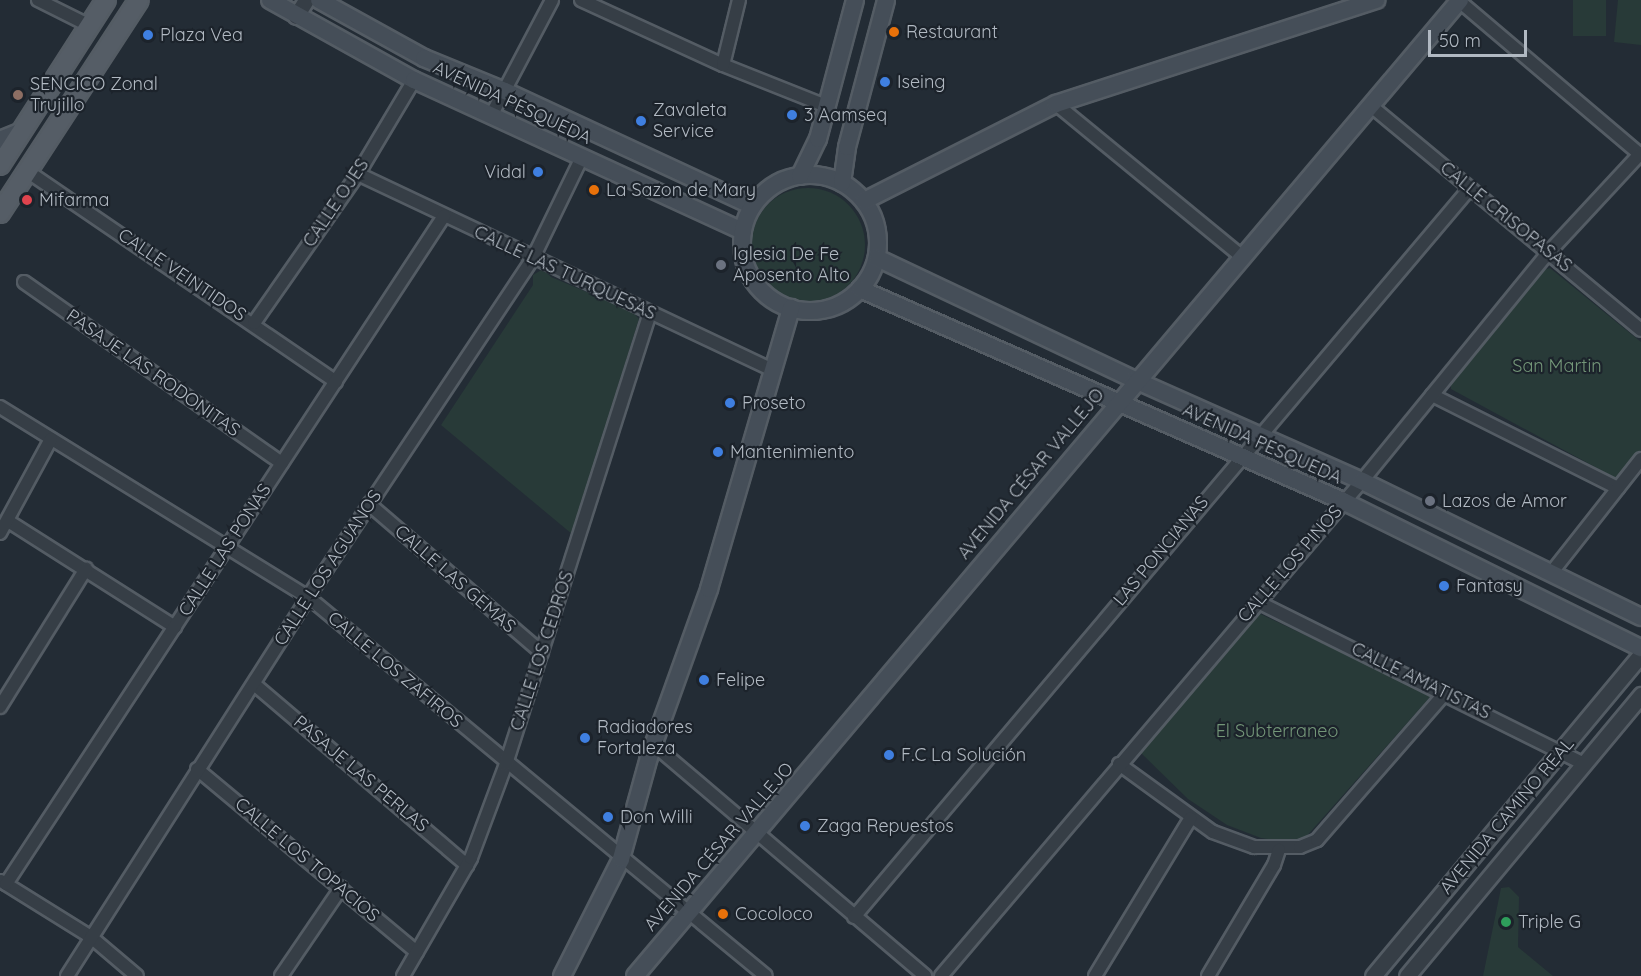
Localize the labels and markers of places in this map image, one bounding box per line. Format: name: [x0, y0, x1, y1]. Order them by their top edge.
place label: Restaurant: [906, 21, 998, 43]
place label: Plaza Vea: [160, 24, 243, 46]
marker: Restaurant: [887, 25, 901, 39]
marker: Plaza Vea: [141, 28, 155, 42]
place label: Iseing: [897, 71, 946, 93]
place label: SENCICO Zonal Trujillo: [30, 74, 158, 116]
marker: Iseing: [878, 75, 892, 89]
marker: SENCICO Zonal Trujillo: [11, 88, 25, 102]
place label: Zavaleta Service: [653, 100, 727, 142]
place label: 3 Aamseq: [804, 104, 887, 126]
marker: 3 Aamseq: [785, 108, 799, 122]
marker: Zavaleta Service: [634, 114, 648, 128]
place label: Vidal: [484, 161, 526, 183]
marker: Vidal: [531, 165, 545, 179]
place label: La Sazon de Mary: [606, 179, 756, 201]
marker: La Sazon de Mary: [587, 183, 601, 197]
place label: Mifarma: [39, 189, 109, 211]
marker: Mifarma: [20, 193, 34, 207]
place label: Iglesia De Fe Aposento Alto: [733, 244, 850, 286]
marker: Iglesia De Fe Aposento Alto: [714, 258, 728, 272]
place label: Proseto: [742, 392, 806, 414]
marker: Proseto: [723, 396, 737, 410]
place label: Mantenimiento: [730, 441, 854, 463]
marker: Mantenimiento: [711, 445, 725, 459]
place label: Lazos de Amor: [1442, 490, 1567, 512]
marker: Lazos de Amor: [1423, 494, 1437, 508]
place label: Fantasy: [1456, 575, 1523, 597]
marker: Fantasy: [1437, 579, 1451, 593]
place label: Felipe: [716, 669, 765, 691]
marker: Felipe: [697, 673, 711, 687]
place label: Radiadores Fortaleza: [597, 717, 693, 760]
marker: Radiadores Fortaleza: [578, 731, 592, 745]
place label: F.C La Solución: [901, 744, 1026, 766]
marker: F.C La Solución: [882, 748, 896, 762]
place label: Don Willi: [620, 806, 693, 828]
marker: Don Willi: [601, 810, 615, 824]
place label: Zaga Repuestos: [817, 815, 954, 837]
marker: Zaga Repuestos: [798, 819, 812, 833]
place label: Cocoloco: [735, 903, 813, 925]
marker: Cocoloco: [716, 907, 730, 921]
place label: Triple G: [1518, 911, 1581, 933]
marker: Triple G: [1499, 915, 1513, 929]

